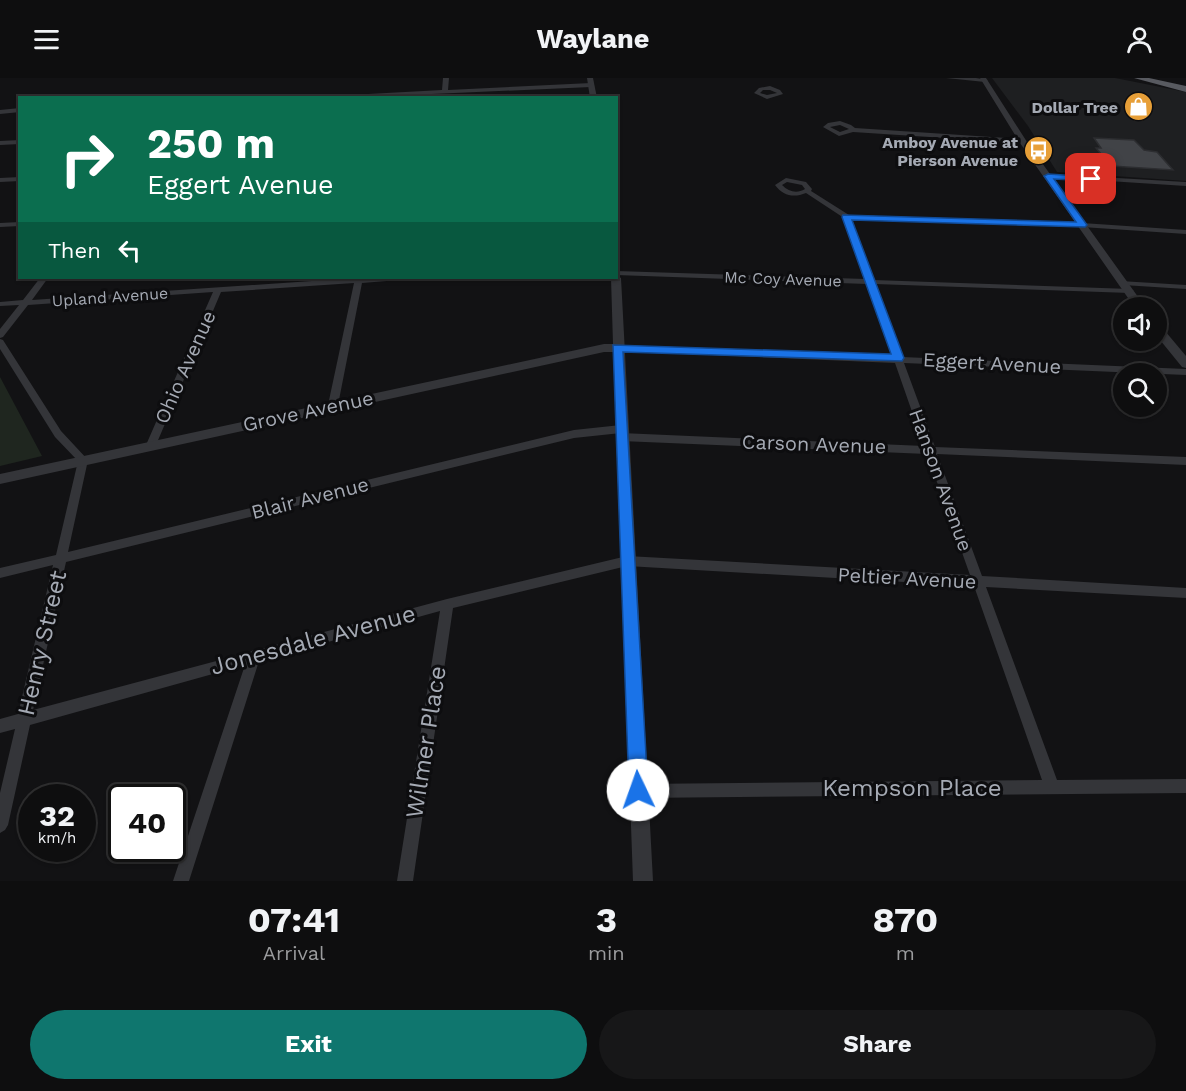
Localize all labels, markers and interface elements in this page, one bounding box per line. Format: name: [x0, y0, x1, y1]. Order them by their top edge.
icon: menu: [30, 23, 63, 56]
text: Waylane: [537, 23, 649, 55]
icon: person: [1123, 23, 1156, 56]
shop icon: Dollar Tree: [1123, 91, 1155, 123]
place label: Dollar Tree: [1031, 98, 1118, 117]
text: 250 m: [147, 119, 275, 168]
icon: right: [48, 120, 126, 198]
place label: Amboy Avenue at Pierson Avenue: [882, 133, 1018, 170]
bus stop icon: Amboy Avenue at Pierson Avenue: [1023, 135, 1055, 167]
pin: [1065, 153, 1116, 204]
icon: arrive: [1074, 162, 1107, 195]
text: Eggert Avenue: [147, 169, 334, 201]
icon: left: [113, 234, 146, 267]
text: Then: [48, 238, 101, 263]
street label: Mc Coy Avenue: [724, 267, 842, 291]
street label: Upland Avenue: [51, 283, 169, 311]
map controls: [1113, 297, 1167, 417]
button: sound: [1113, 297, 1167, 351]
street label: Ohio Avenue: [149, 307, 221, 427]
street label: Eggert Avenue: [922, 347, 1062, 379]
button: search: [1113, 363, 1167, 417]
street label: Grove Avenue: [240, 385, 376, 437]
street label: Hanson Avenue: [904, 405, 978, 555]
street label: Carson Avenue: [741, 429, 887, 459]
street label: Blair Avenue: [249, 472, 371, 524]
street label: Peltier Avenue: [837, 562, 977, 594]
street label: Henry Street: [12, 568, 72, 718]
street label: Jonesdale Avenue: [207, 599, 419, 681]
street label: Wilmer Place: [400, 664, 452, 820]
position arrow: [606, 758, 670, 822]
street label: Kempson Place: [822, 774, 1002, 802]
speed limit sign: 40: [108, 784, 186, 862]
text: 32: [39, 798, 75, 833]
text: km/h: [38, 829, 76, 847]
text: 07:41: [248, 899, 340, 941]
text: 3: [596, 899, 617, 941]
text: 870: [873, 899, 938, 941]
text: Arrival: [263, 941, 325, 965]
text: min: [588, 941, 625, 965]
text: m: [896, 941, 915, 965]
button: Exit: [30, 1010, 587, 1079]
button: Share: [599, 1010, 1156, 1079]

